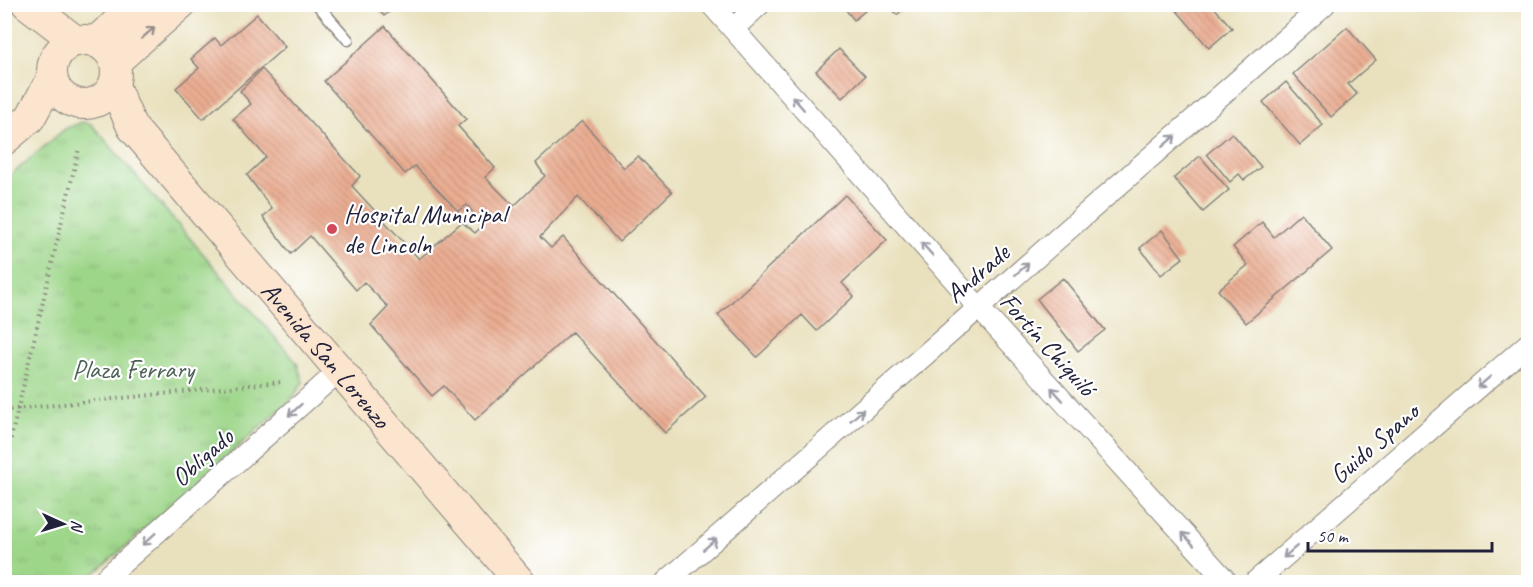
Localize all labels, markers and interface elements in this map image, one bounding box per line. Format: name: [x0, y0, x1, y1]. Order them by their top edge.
one-way arrow: [140, 26, 155, 40]
one-way arrow: [791, 96, 805, 111]
one-way arrow: [1161, 134, 1176, 148]
place label: Hospital Municipal de Lincoln: [344, 198, 511, 261]
marker: Hospital Municipal de Lincoln: [325, 222, 339, 236]
street label: Andrade: [939, 236, 1017, 310]
one-way arrow: [920, 242, 934, 257]
one-way arrow: [1015, 262, 1030, 276]
street label: Avenida San Lorenzo: [254, 275, 399, 437]
street label: Fortín Chiquiló: [993, 286, 1105, 406]
park label: Plaza Ferrary: [72, 353, 196, 386]
one-way arrow: [1477, 375, 1492, 389]
one-way arrow: [1050, 387, 1064, 402]
street label: Guido Spano: [1323, 394, 1428, 491]
one-way arrow: [288, 403, 303, 417]
one-way arrow: [849, 408, 864, 422]
street label: Obligado: [164, 420, 242, 494]
north arrow: [33, 494, 93, 554]
scale bar: [1308, 515, 1492, 553]
text: N: [66, 519, 87, 534]
text: 50 m: [1317, 525, 1350, 547]
one-way arrow: [142, 532, 157, 546]
one-way arrow: [1181, 532, 1195, 547]
one-way arrow: [702, 537, 717, 551]
one-way arrow: [1283, 545, 1298, 559]

